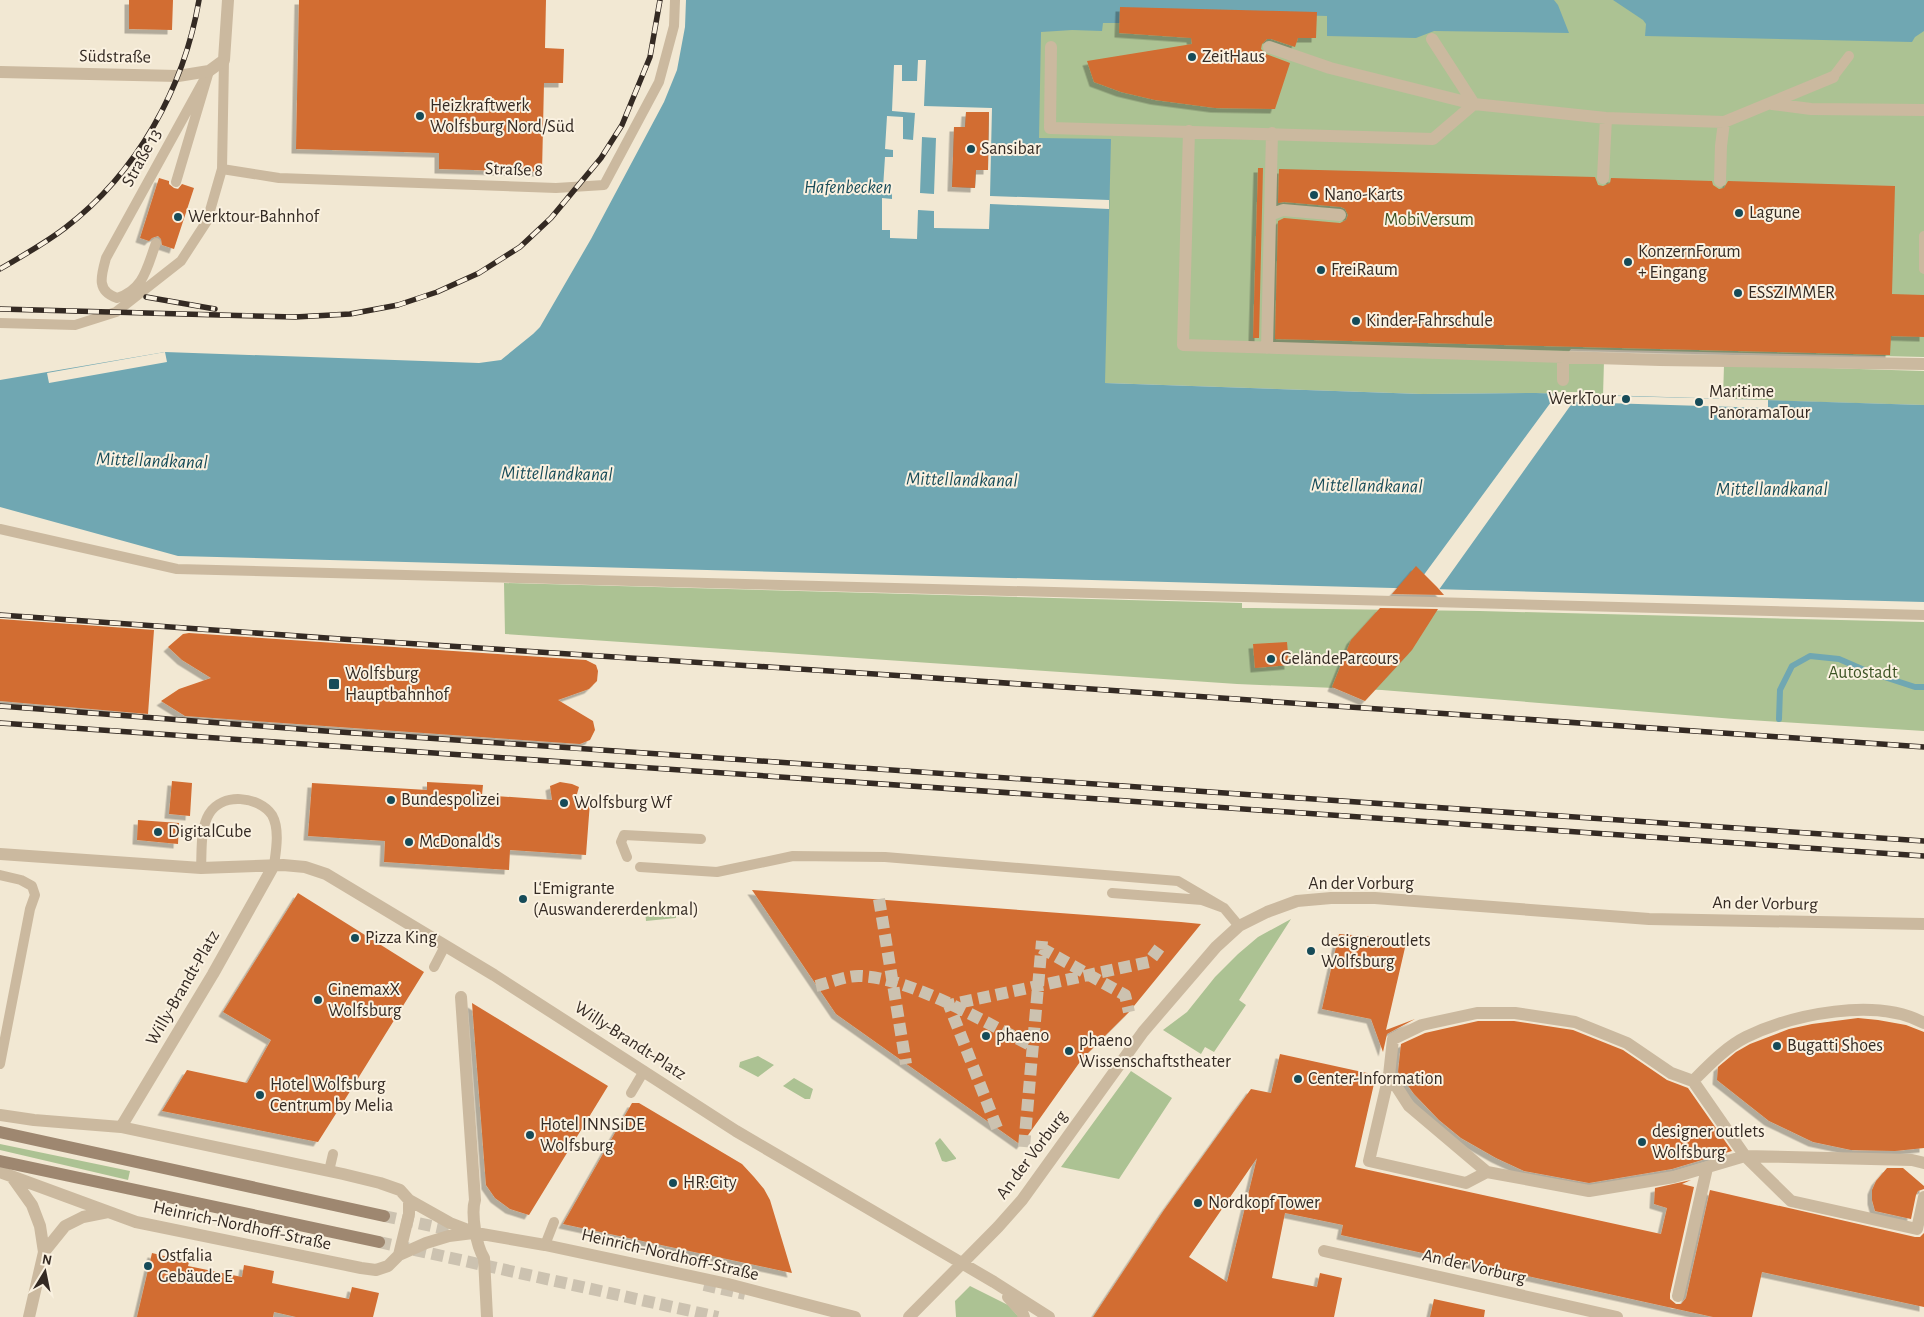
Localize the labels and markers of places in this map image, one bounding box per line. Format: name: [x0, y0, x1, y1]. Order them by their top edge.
place label: ZeitHaus: [1202, 48, 1265, 66]
marker: ZeitHaus: [1186, 51, 1198, 63]
place label: Heizkraftwerk Wolfsburg Nord/Süd: [430, 97, 574, 136]
marker: Heizkraftwerk Wolfsburg Nord/Süd: [414, 110, 426, 122]
place label: Sansibar: [981, 140, 1041, 158]
marker: Sansibar: [965, 143, 977, 155]
place label: Nano-Karts: [1324, 186, 1403, 204]
marker: Nano-Karts: [1308, 189, 1320, 201]
place label: Lagune: [1749, 204, 1800, 222]
marker: Lagune: [1733, 207, 1745, 219]
place label: Werktour-Bahnhof: [188, 208, 320, 226]
marker: Werktour-Bahnhof: [172, 211, 184, 223]
place label: KonzernForum + Eingang: [1638, 243, 1741, 282]
marker: KonzernForum + Eingang: [1622, 256, 1634, 268]
place label: FreiRaum: [1331, 261, 1398, 279]
marker: FreiRaum: [1315, 264, 1327, 276]
place label: ESSZIMMER: [1748, 284, 1835, 302]
marker: ESSZIMMER: [1732, 287, 1744, 299]
place label: Kinder-Fahrschule: [1366, 312, 1493, 330]
marker: Kinder-Fahrschule: [1350, 315, 1362, 327]
place label: Maritime PanoramaTour: [1709, 383, 1811, 422]
place label: WerkTour: [1548, 390, 1616, 408]
marker: WerkTour: [1620, 393, 1632, 405]
marker: Maritime PanoramaTour: [1693, 396, 1705, 408]
place label: GeländeParcours: [1281, 650, 1399, 668]
marker: GeländeParcours: [1265, 653, 1277, 665]
place label: Wolfsburg Hauptbahnhof: [345, 665, 450, 704]
marker: Wolfsburg Hauptbahnhof: [327, 677, 341, 691]
place label: Bundespolizei: [401, 791, 500, 809]
marker: Bundespolizei: [385, 794, 397, 806]
place label: Wolfsburg Wf: [574, 794, 673, 812]
marker: Wolfsburg Wf: [558, 797, 570, 809]
place label: DigitalCube: [168, 823, 251, 841]
marker: DigitalCube: [152, 826, 164, 838]
place label: McDonald's: [419, 833, 501, 851]
marker: McDonald's: [403, 836, 415, 848]
place label: L‘Emigrante (Auswandererdenkmal): [533, 880, 699, 919]
marker: L‘Emigrante (Auswandererdenkmal): [517, 893, 529, 905]
place label: Pizza King: [365, 929, 437, 947]
marker: Pizza King: [349, 932, 361, 944]
place label: designeroutlets Wolfsburg: [1321, 932, 1431, 971]
marker: designeroutlets Wolfsburg: [1305, 945, 1317, 957]
place label: CinemaxX Wolfsburg: [328, 981, 402, 1020]
marker: CinemaxX Wolfsburg: [312, 994, 324, 1006]
place label: phaeno: [996, 1027, 1049, 1045]
marker: phaeno: [980, 1030, 992, 1042]
place label: phaeno Wissenschaftstheater: [1079, 1032, 1231, 1071]
place label: Bugatti Shoes: [1787, 1037, 1883, 1055]
marker: Bugatti Shoes: [1771, 1040, 1783, 1052]
marker: phaeno Wissenschaftstheater: [1063, 1045, 1075, 1057]
place label: Center-Information: [1308, 1070, 1443, 1088]
marker: Center-Information: [1292, 1073, 1304, 1085]
place label: Hotel Wolfsburg Centrum by Melia: [270, 1076, 393, 1115]
marker: Hotel Wolfsburg Centrum by Melia: [254, 1089, 266, 1101]
place label: Hotel INNSiDE Wolfsburg: [540, 1116, 645, 1155]
place label: designer outlets Wolfsburg: [1652, 1123, 1765, 1162]
marker: Hotel INNSiDE Wolfsburg: [524, 1129, 536, 1141]
marker: designer outlets Wolfsburg: [1636, 1136, 1648, 1148]
place label: HR:City: [683, 1174, 737, 1192]
marker: HR:City: [667, 1177, 679, 1189]
place label: Nordkopf Tower: [1208, 1194, 1320, 1212]
marker: Nordkopf Tower: [1192, 1197, 1204, 1209]
place label: Ostfalia Gebäude E: [158, 1247, 233, 1286]
marker: Ostfalia Gebäude E: [142, 1260, 154, 1272]

